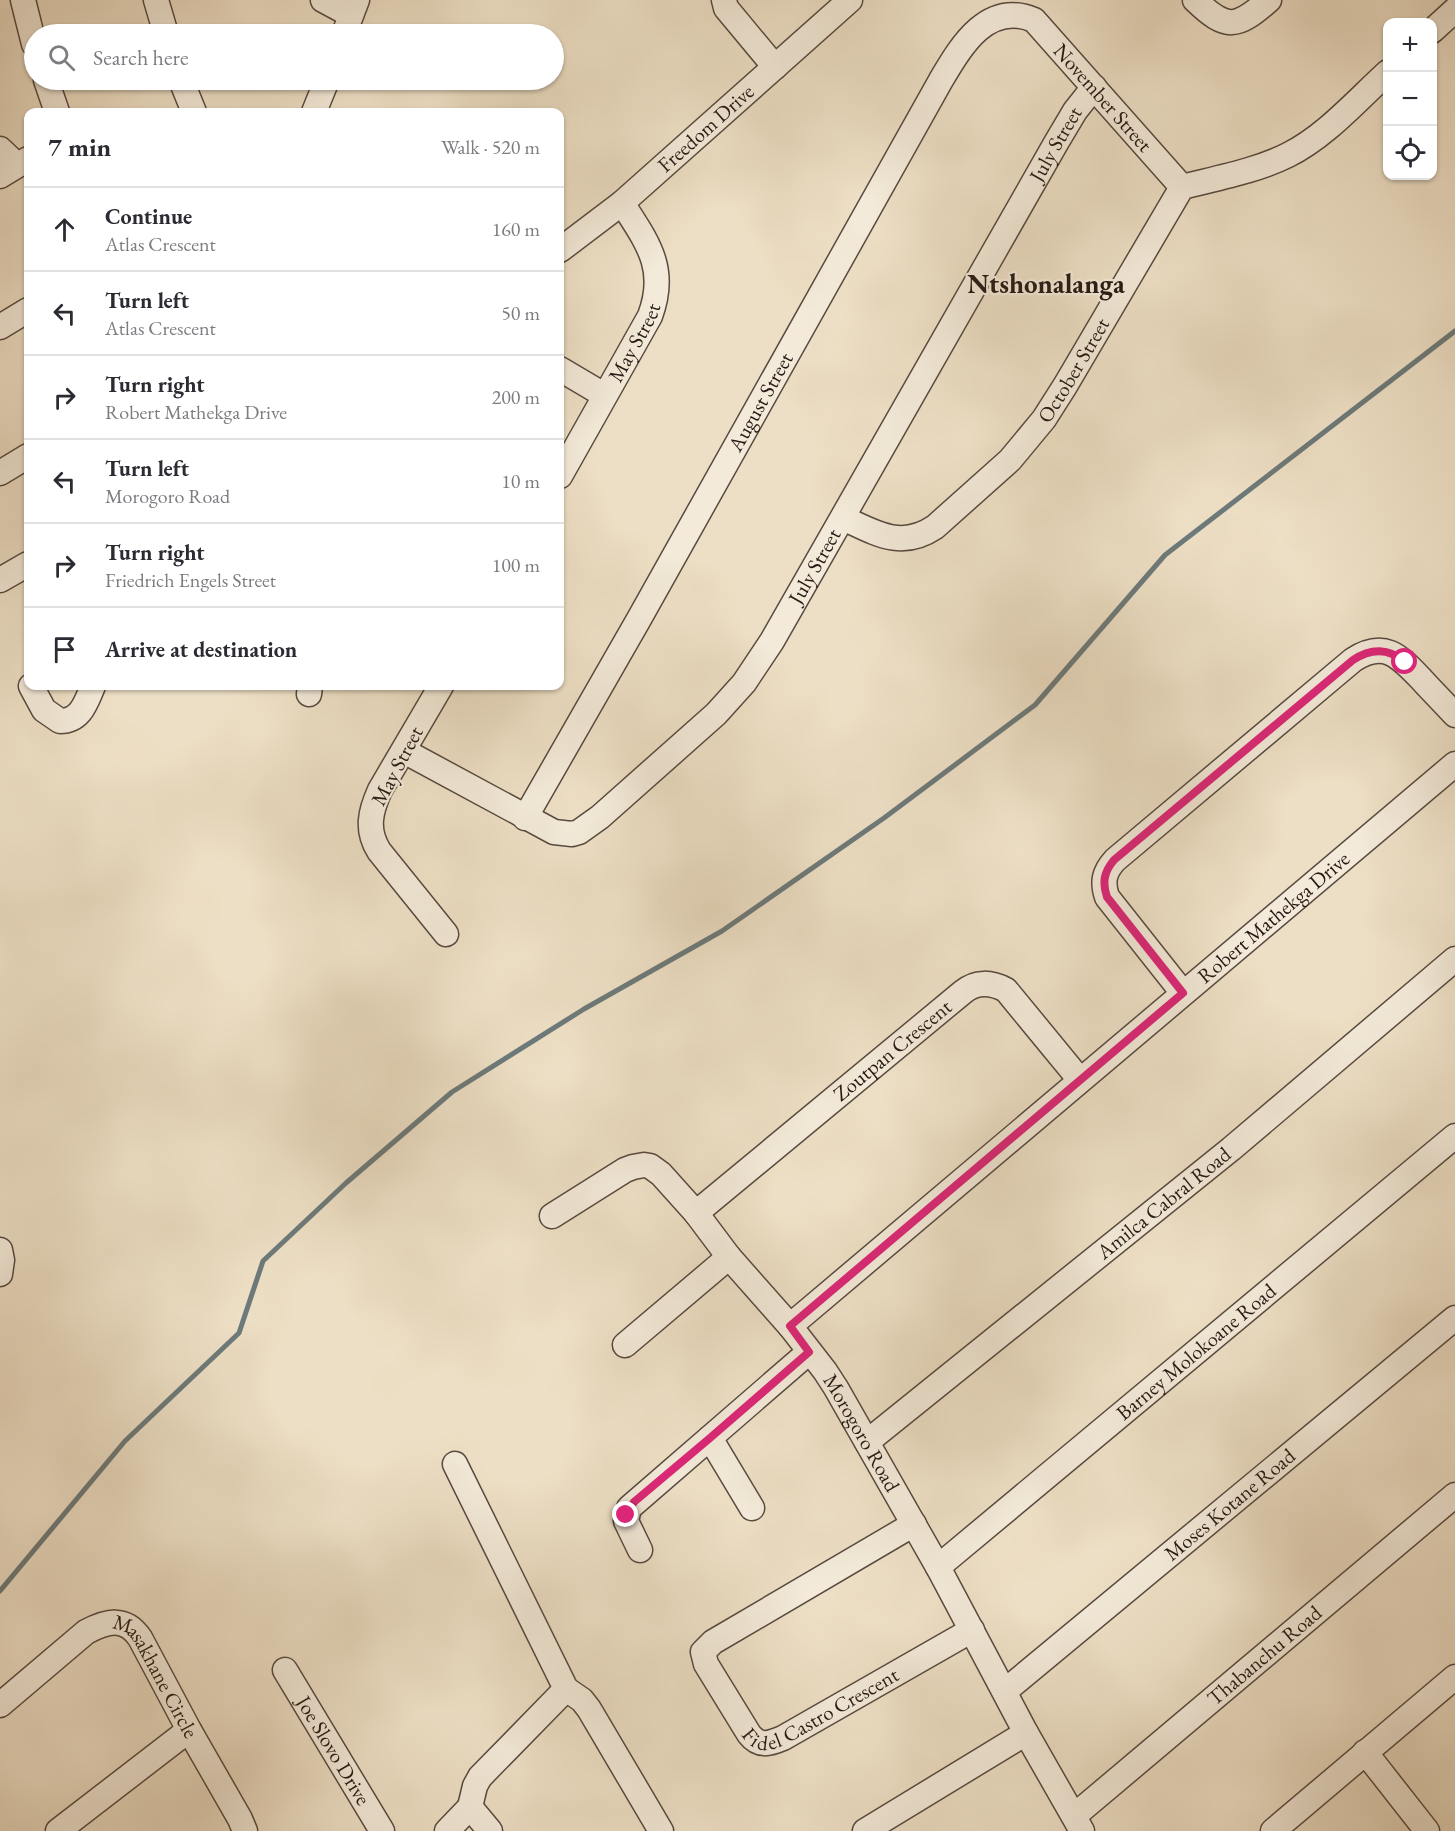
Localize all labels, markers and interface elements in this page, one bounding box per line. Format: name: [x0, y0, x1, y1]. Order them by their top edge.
map controls: [1383, 18, 1437, 180]
button: +: [1383, 18, 1437, 72]
search box: [24, 24, 564, 90]
street label: November Street: [1048, 37, 1159, 158]
icon: search: [45, 41, 78, 74]
text: Search here: [93, 43, 188, 72]
button: −: [1383, 72, 1437, 126]
street label: Freedom Drive: [652, 78, 759, 178]
street label: July Street: [1022, 101, 1088, 188]
button: locate: [1383, 126, 1437, 180]
text: 7 min: [48, 130, 111, 164]
text: Walk · 520 m: [441, 134, 540, 160]
text: Continue: [105, 202, 192, 231]
icon: ahead: [48, 213, 81, 246]
text: 160 m: [492, 216, 540, 242]
text: Atlas Crescent: [105, 231, 216, 257]
district label: Ntshonalanga: [967, 266, 1125, 301]
text: Turn left: [105, 286, 189, 315]
icon: left: [48, 297, 81, 330]
text: 50 m: [501, 300, 540, 326]
street label: May Street: [602, 300, 666, 387]
street label: October Street: [1031, 312, 1115, 428]
text: Atlas Crescent: [105, 315, 216, 341]
street label: August Street: [721, 347, 799, 457]
text: Turn right: [105, 370, 204, 399]
icon: right: [48, 381, 81, 414]
text: 200 m: [492, 384, 540, 410]
text: Robert Mathekga Drive: [105, 399, 287, 425]
text: Turn left: [105, 454, 189, 483]
icon: left: [48, 465, 81, 498]
text: 10 m: [501, 468, 540, 494]
text: Morogoro Road: [105, 483, 230, 509]
street label: July Street: [781, 523, 847, 611]
text: Turn right: [105, 538, 204, 567]
icon: right: [48, 549, 81, 582]
text: 100 m: [492, 552, 540, 578]
text: Friedrich Engels Street: [105, 567, 276, 593]
icon: arrive: [48, 633, 81, 666]
text: Arrive at destination: [105, 635, 297, 664]
route start: [1391, 648, 1417, 674]
street label: May Street: [364, 721, 429, 810]
street label: Robert Mathekga Drive: [1191, 845, 1355, 989]
street label: Zoutpan Crescent: [827, 993, 957, 1107]
street label: Amilca Cabral Road: [1090, 1140, 1236, 1265]
street label: Barney Molokoane Road: [1110, 1277, 1281, 1426]
street label: Morogoro Road: [817, 1368, 906, 1497]
street label: Moses Kotane Road: [1158, 1442, 1301, 1566]
route end: [612, 1501, 638, 1527]
street label: Thabanchu Road: [1201, 1599, 1327, 1711]
street label: Masakhane Circle: [110, 1608, 205, 1743]
street label: Fidel Castro Crescent: [736, 1661, 904, 1757]
street label: Joe Slovo Drive: [290, 1689, 377, 1810]

